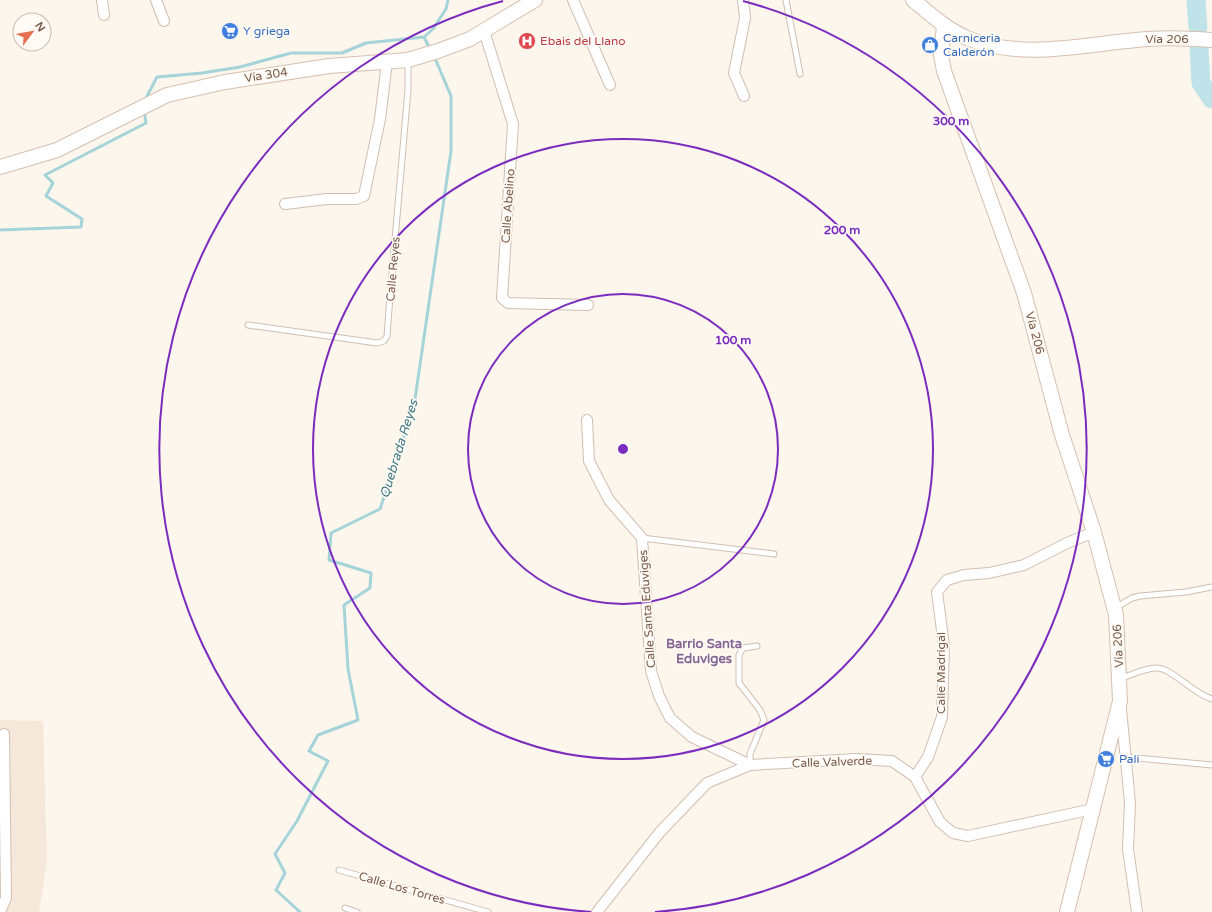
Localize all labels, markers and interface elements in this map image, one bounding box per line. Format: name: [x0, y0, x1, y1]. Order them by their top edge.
north arrow: [12, 12, 52, 52]
text: N: [32, 20, 48, 34]
supermarket icon: Y griega: [220, 21, 240, 41]
place label: Y griega: [243, 24, 290, 38]
hospital icon: Ebais del Llano: [517, 31, 537, 51]
place label: Carniceria Calderón: [943, 31, 1000, 59]
street label: Vía 206: [1145, 32, 1189, 46]
place label: Ebais del Llano: [540, 34, 626, 48]
shop icon: Carniceria Calderón: [920, 35, 940, 55]
street label: Vía 304: [243, 65, 289, 85]
text: 300 m: [933, 114, 969, 128]
street label: Calle Abelino: [498, 168, 518, 244]
text: 200 m: [824, 223, 860, 237]
street label: Calle Reyes: [383, 236, 403, 302]
street label: Vía 206: [1023, 310, 1047, 356]
text: 100 m: [715, 333, 751, 347]
water label: Quebrada Reyes: [376, 397, 422, 500]
centre of rings: [616, 442, 630, 456]
street label: Calle Santa Eduviges: [636, 549, 658, 669]
street label: Vía 206: [1110, 624, 1126, 668]
street label: Calle Madrigal: [934, 632, 948, 714]
district label: Barrio Santa Eduviges: [666, 636, 742, 667]
supermarket icon: Pali: [1096, 749, 1116, 769]
place label: Pali: [1119, 752, 1139, 766]
street label: Calle Valverde: [792, 754, 873, 770]
street label: Calle Los Torres: [357, 869, 447, 907]

